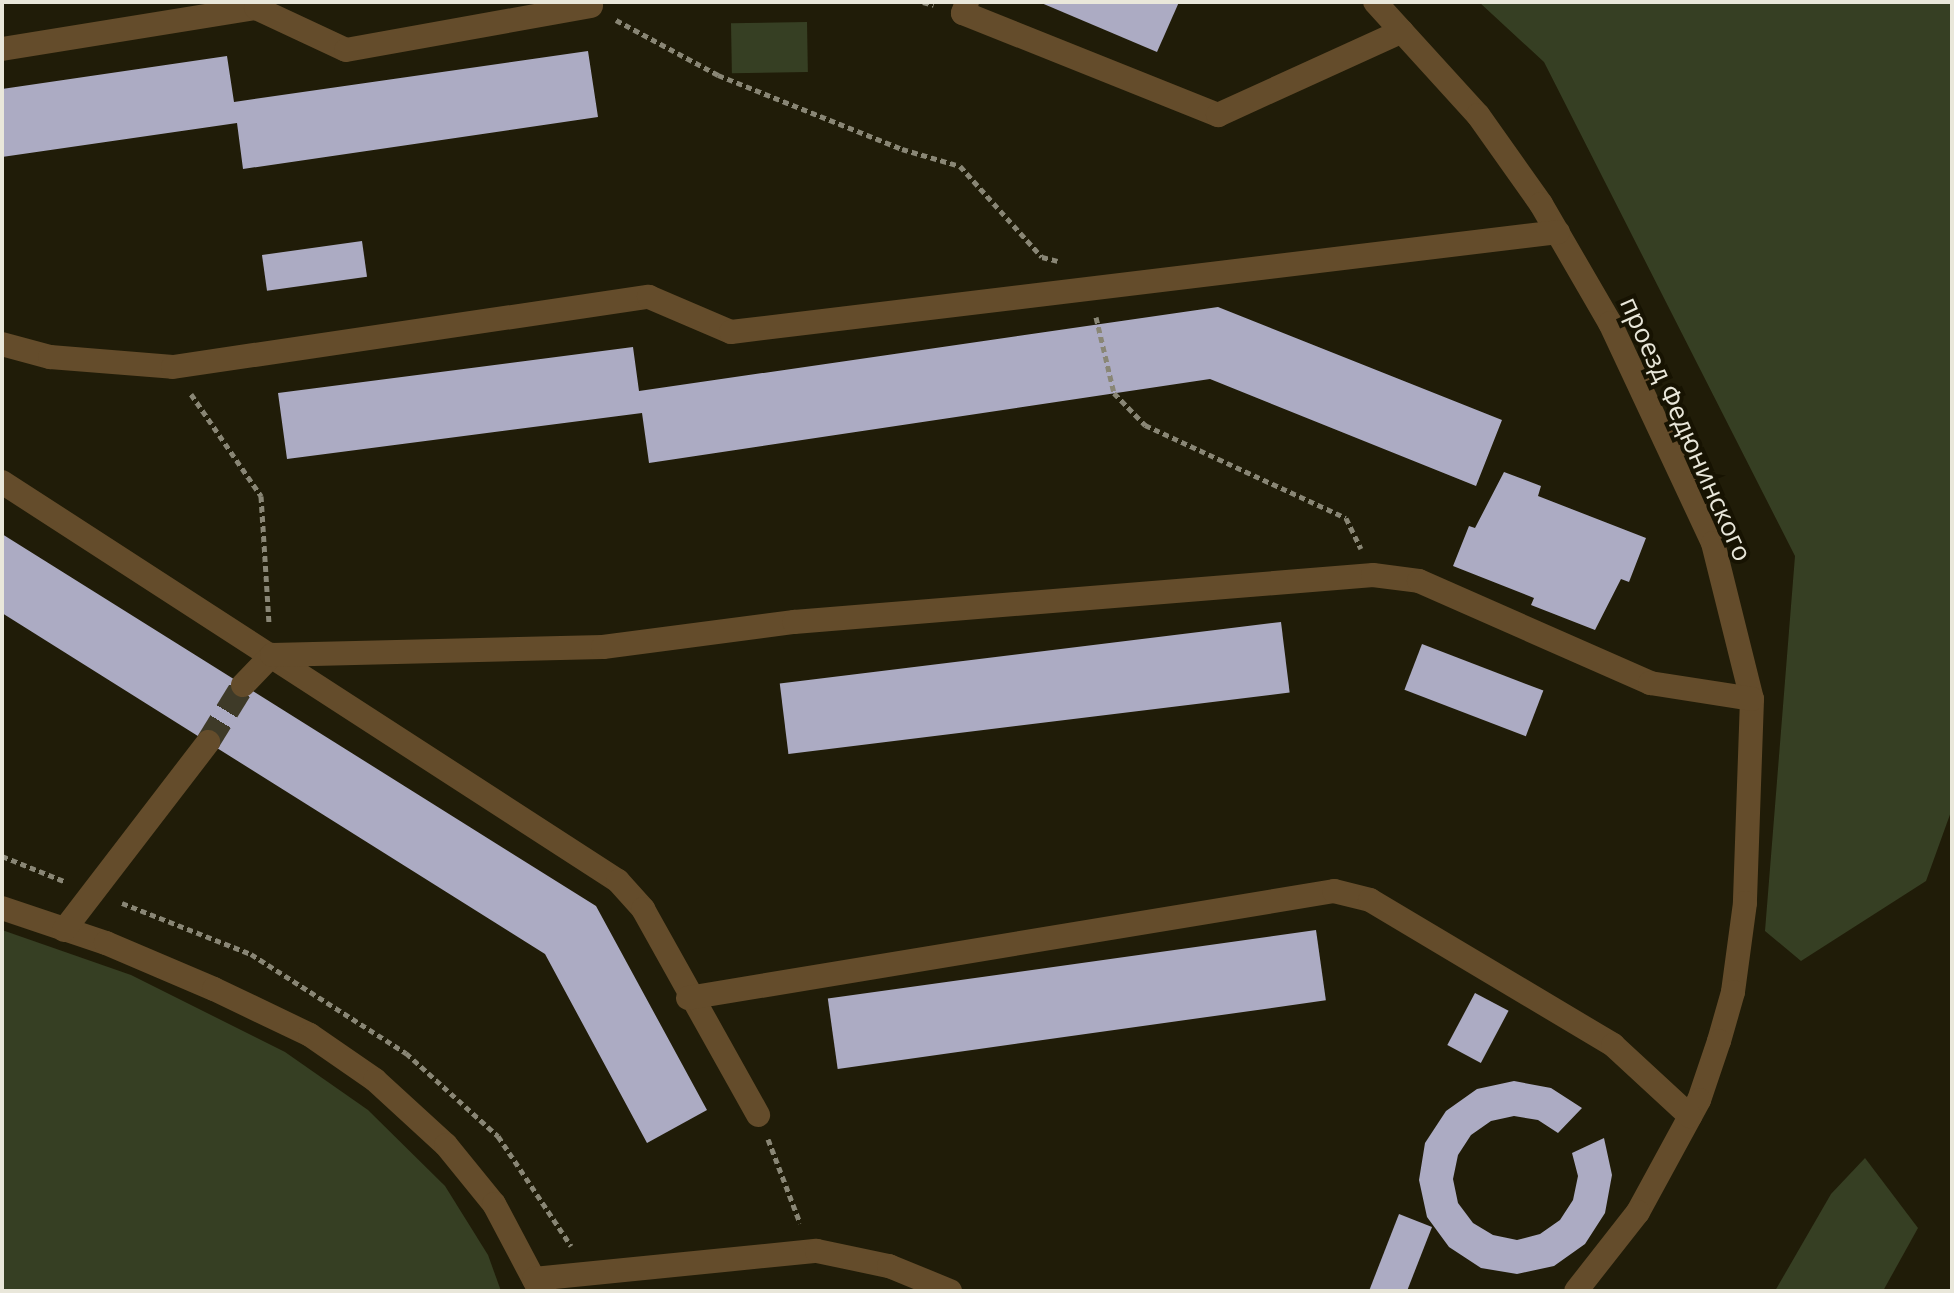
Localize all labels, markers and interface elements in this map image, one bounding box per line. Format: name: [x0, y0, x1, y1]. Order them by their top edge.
street label: проезд Федюнинского: [1614, 292, 1758, 566]

